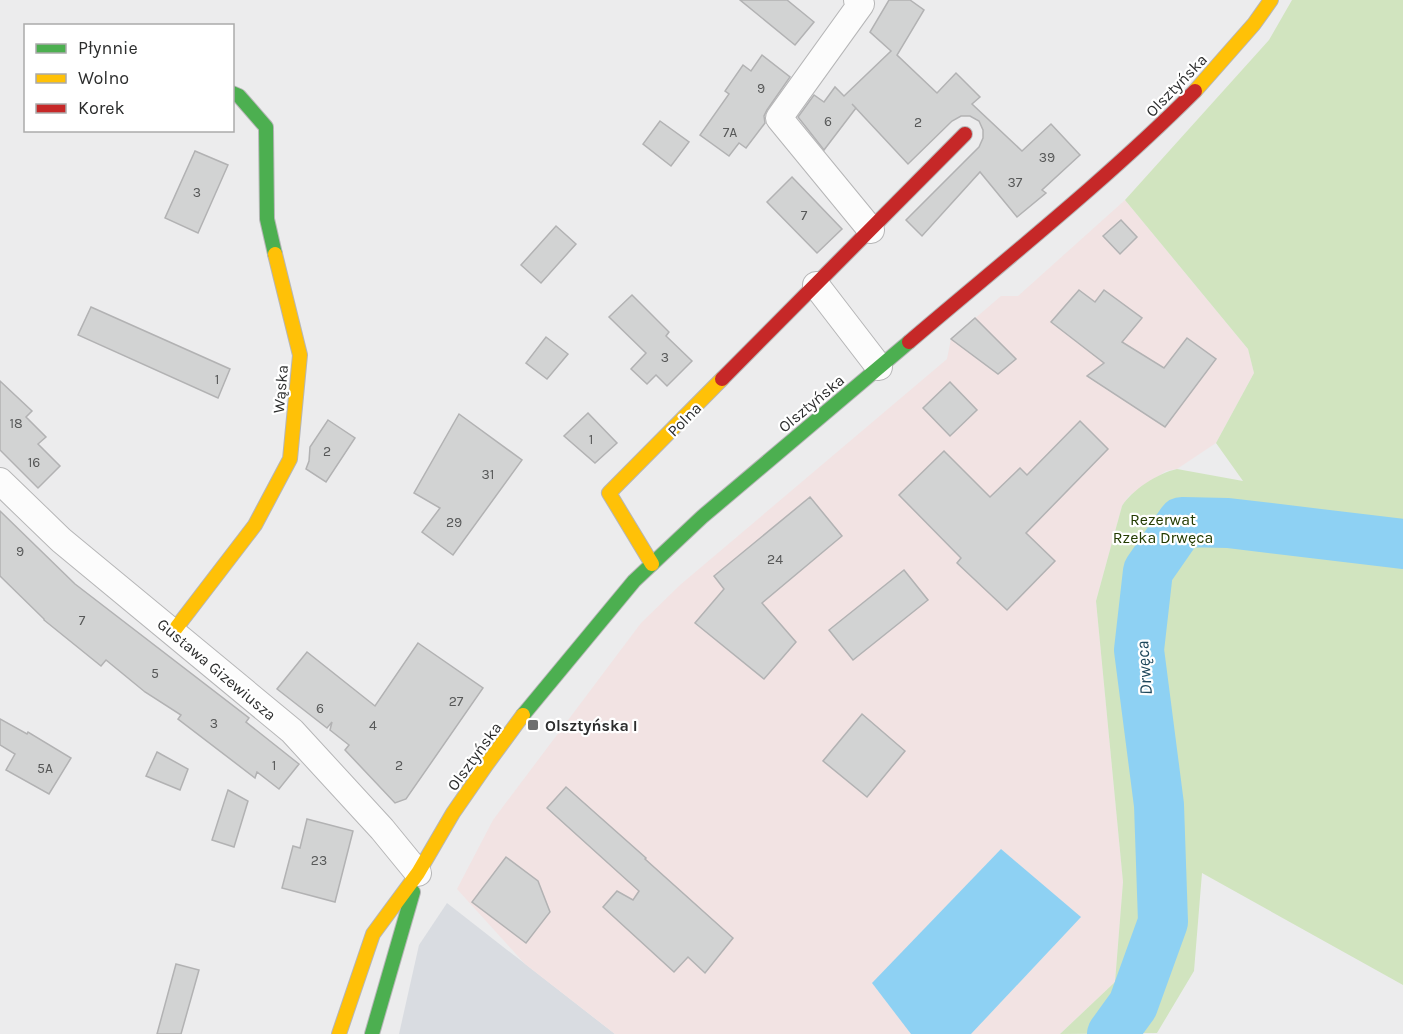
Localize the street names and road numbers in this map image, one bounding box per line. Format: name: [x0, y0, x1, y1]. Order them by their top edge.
street label: Olsztyńska: [1142, 50, 1211, 121]
street label: Wąska: [269, 364, 292, 414]
street label: Olsztyńska: [775, 370, 848, 436]
street label: Polna: [663, 398, 705, 440]
street label: Gustawa Gizewiusza: [153, 614, 280, 725]
street label: Olsztyńska: [443, 718, 506, 794]

